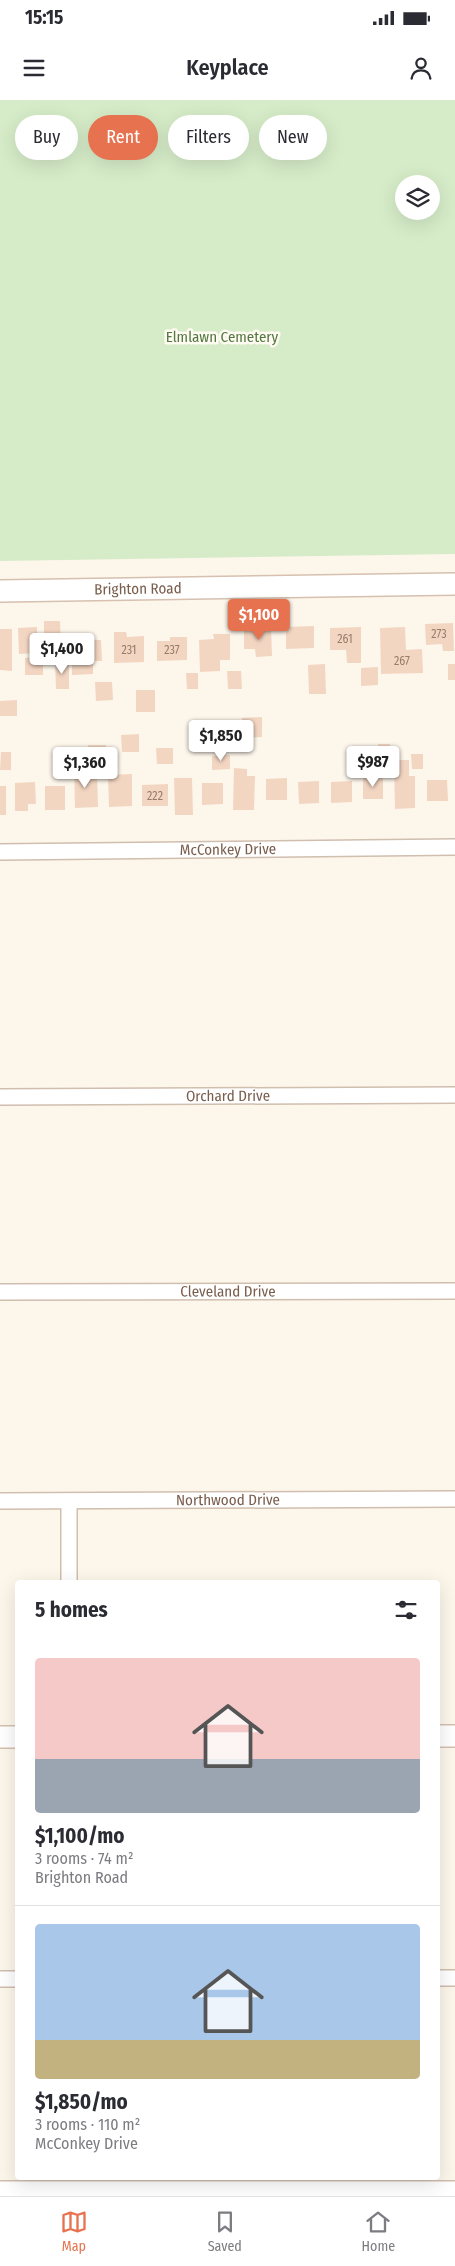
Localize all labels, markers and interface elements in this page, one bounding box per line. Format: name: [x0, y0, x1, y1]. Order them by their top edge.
text: 15:15: [25, 6, 63, 29]
icon: menu: [20, 54, 48, 82]
text: Keyplace: [186, 54, 269, 81]
icon: person: [407, 54, 435, 82]
chip: Buy: [15, 115, 78, 160]
chip: Rent: [88, 115, 158, 160]
chip: Filters: [168, 115, 249, 160]
chip: New: [259, 115, 327, 160]
map controls: [395, 175, 440, 220]
button: layers: [395, 175, 440, 220]
park label: Elmlawn Cemetery: [166, 328, 279, 346]
street label: Brighton Road: [94, 579, 182, 599]
pin: $1,100: [218, 598, 300, 641]
text: $1,100: [239, 605, 279, 624]
house number: 273: [431, 627, 447, 641]
pin: $1,400: [21, 632, 103, 675]
house number: 261: [337, 632, 353, 646]
text: $1,400: [40, 639, 84, 658]
house number: 231: [121, 643, 137, 657]
house number: 237: [164, 643, 180, 657]
house number: 267: [394, 654, 410, 668]
pin: $1,850: [180, 720, 262, 762]
text: $1,850: [200, 726, 242, 745]
pin: $1,360: [44, 746, 126, 789]
pin: $987: [343, 746, 403, 788]
text: $987: [357, 752, 389, 771]
text: $1,360: [64, 753, 106, 772]
house number: 222: [147, 789, 163, 803]
street label: McConkey Drive: [180, 840, 276, 859]
street label: Orchard Drive: [186, 1087, 270, 1105]
street label: Cleveland Drive: [180, 1282, 276, 1301]
street label: Northwood Drive: [176, 1491, 280, 1509]
icon: filters: [392, 1596, 420, 1624]
text: 5 homes: [35, 1597, 108, 1623]
icon: home: [183, 1691, 273, 1781]
text: $1,100/mo: [35, 1823, 124, 1849]
text: 3 rooms · 74 m²: [35, 1849, 133, 1868]
text: Brighton Road: [35, 1868, 128, 1887]
icon: home: [183, 1956, 273, 2046]
text: $1,850/mo: [35, 2089, 128, 2115]
text: 3 rooms · 110 m²: [35, 2115, 140, 2134]
text: McConkey Drive: [35, 2134, 138, 2153]
tab: Map: [60, 2208, 88, 2255]
tab: Saved: [208, 2208, 242, 2255]
tab: Home: [362, 2208, 395, 2255]

